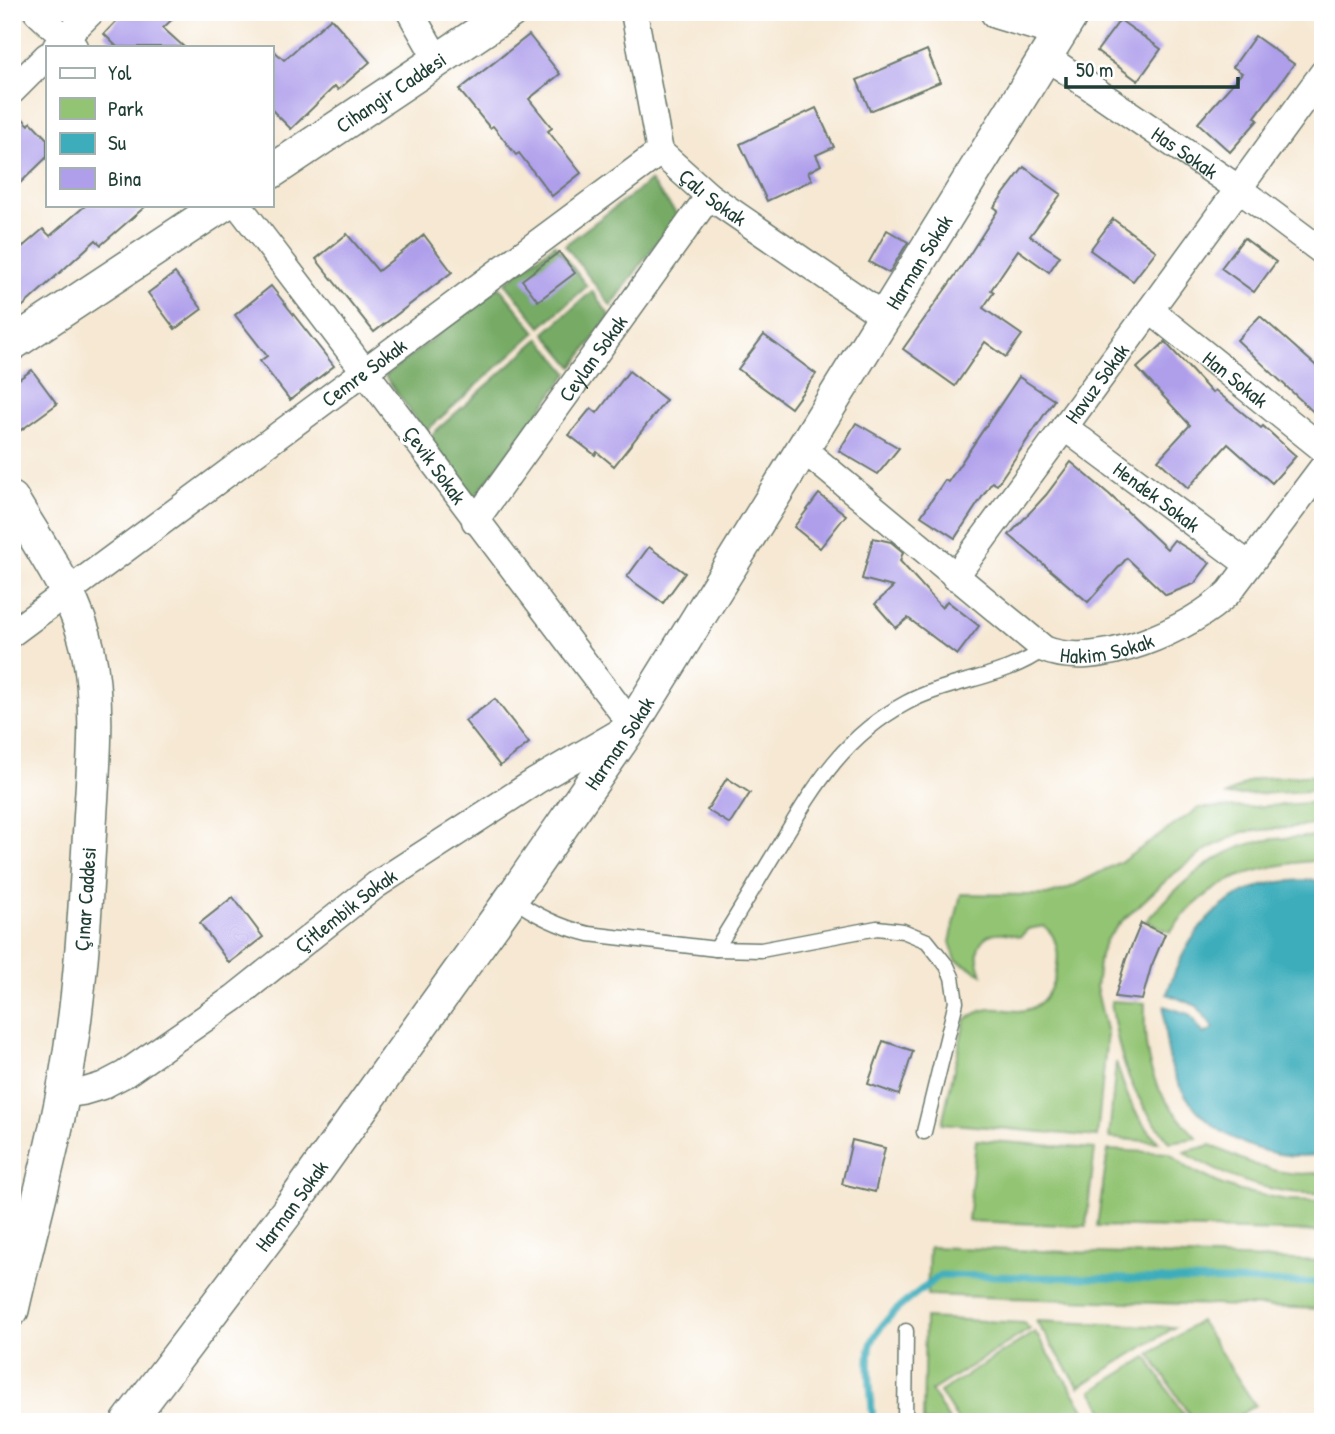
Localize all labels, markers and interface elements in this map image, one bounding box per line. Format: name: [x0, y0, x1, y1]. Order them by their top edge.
street label: Cihangir Caddesi: [330, 44, 452, 139]
legend: [46, 46, 273, 206]
scale bar: [1066, 46, 1237, 90]
text: 50 m: [1076, 55, 1113, 84]
text: Yol: [108, 58, 132, 87]
text: Park: [108, 94, 143, 123]
street label: Has Sokak: [1146, 119, 1224, 185]
text: Su: [108, 128, 127, 157]
street label: Çalı Sokak: [673, 161, 753, 233]
text: Bina: [108, 164, 141, 193]
street label: Harman Sokak: [878, 208, 959, 315]
street label: Ceylan Sokak: [551, 308, 634, 407]
street label: Cemre Sokak: [315, 331, 412, 413]
street label: Havuz Sokak: [1058, 337, 1136, 429]
street label: Han Sokak: [1197, 344, 1275, 414]
street label: Çevik Sokak: [397, 420, 473, 510]
street label: Hendek Sokak: [1108, 454, 1207, 539]
street label: Hakim Sokak: [1059, 625, 1158, 670]
street label: Harman Sokak: [577, 691, 661, 795]
street label: Çınar Caddesi: [67, 846, 103, 952]
street label: Çitlembik Sokak: [288, 861, 402, 959]
street label: Harman Sokak: [248, 1154, 334, 1257]

